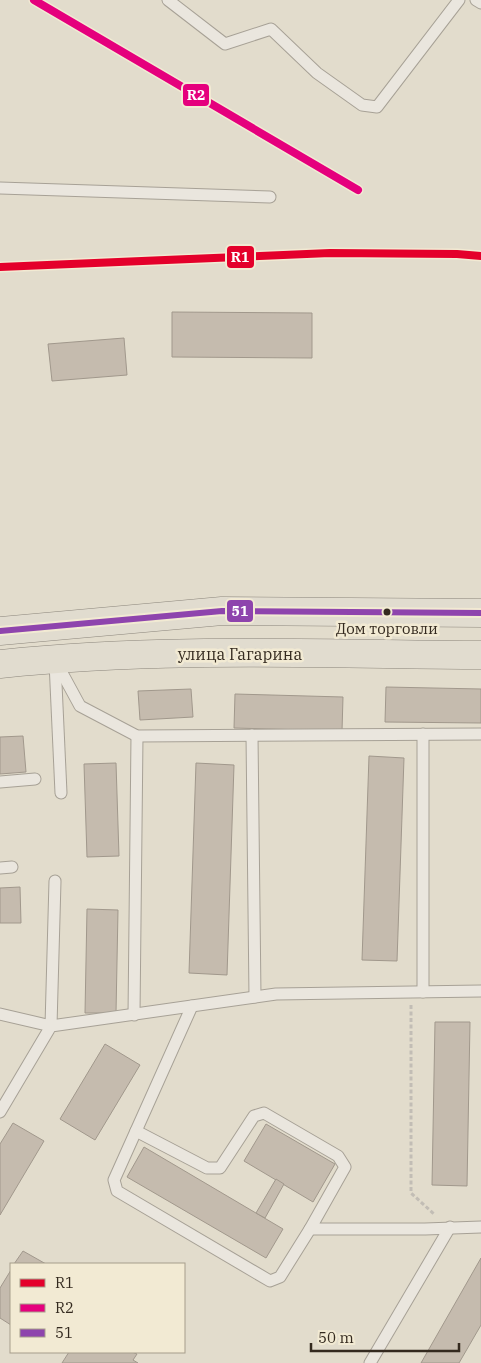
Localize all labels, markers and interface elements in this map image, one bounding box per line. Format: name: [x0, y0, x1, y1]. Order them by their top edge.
line badge: R2: [182, 83, 210, 107]
text: R2: [187, 86, 205, 104]
line badge: R1: [226, 245, 255, 269]
text: R1: [231, 248, 249, 266]
line badge: 51: [226, 599, 254, 623]
text: 51: [232, 602, 248, 620]
marker: Дом торговли: [382, 607, 392, 617]
place label: Дом торговли: [336, 619, 438, 638]
street label: улица Гагарина: [178, 644, 302, 664]
legend: [10, 1263, 185, 1353]
text: R1: [55, 1273, 74, 1292]
text: R2: [55, 1298, 74, 1317]
scale bar: [311, 1320, 458, 1352]
text: 51: [55, 1323, 73, 1342]
text: 50 m: [318, 1328, 354, 1347]

